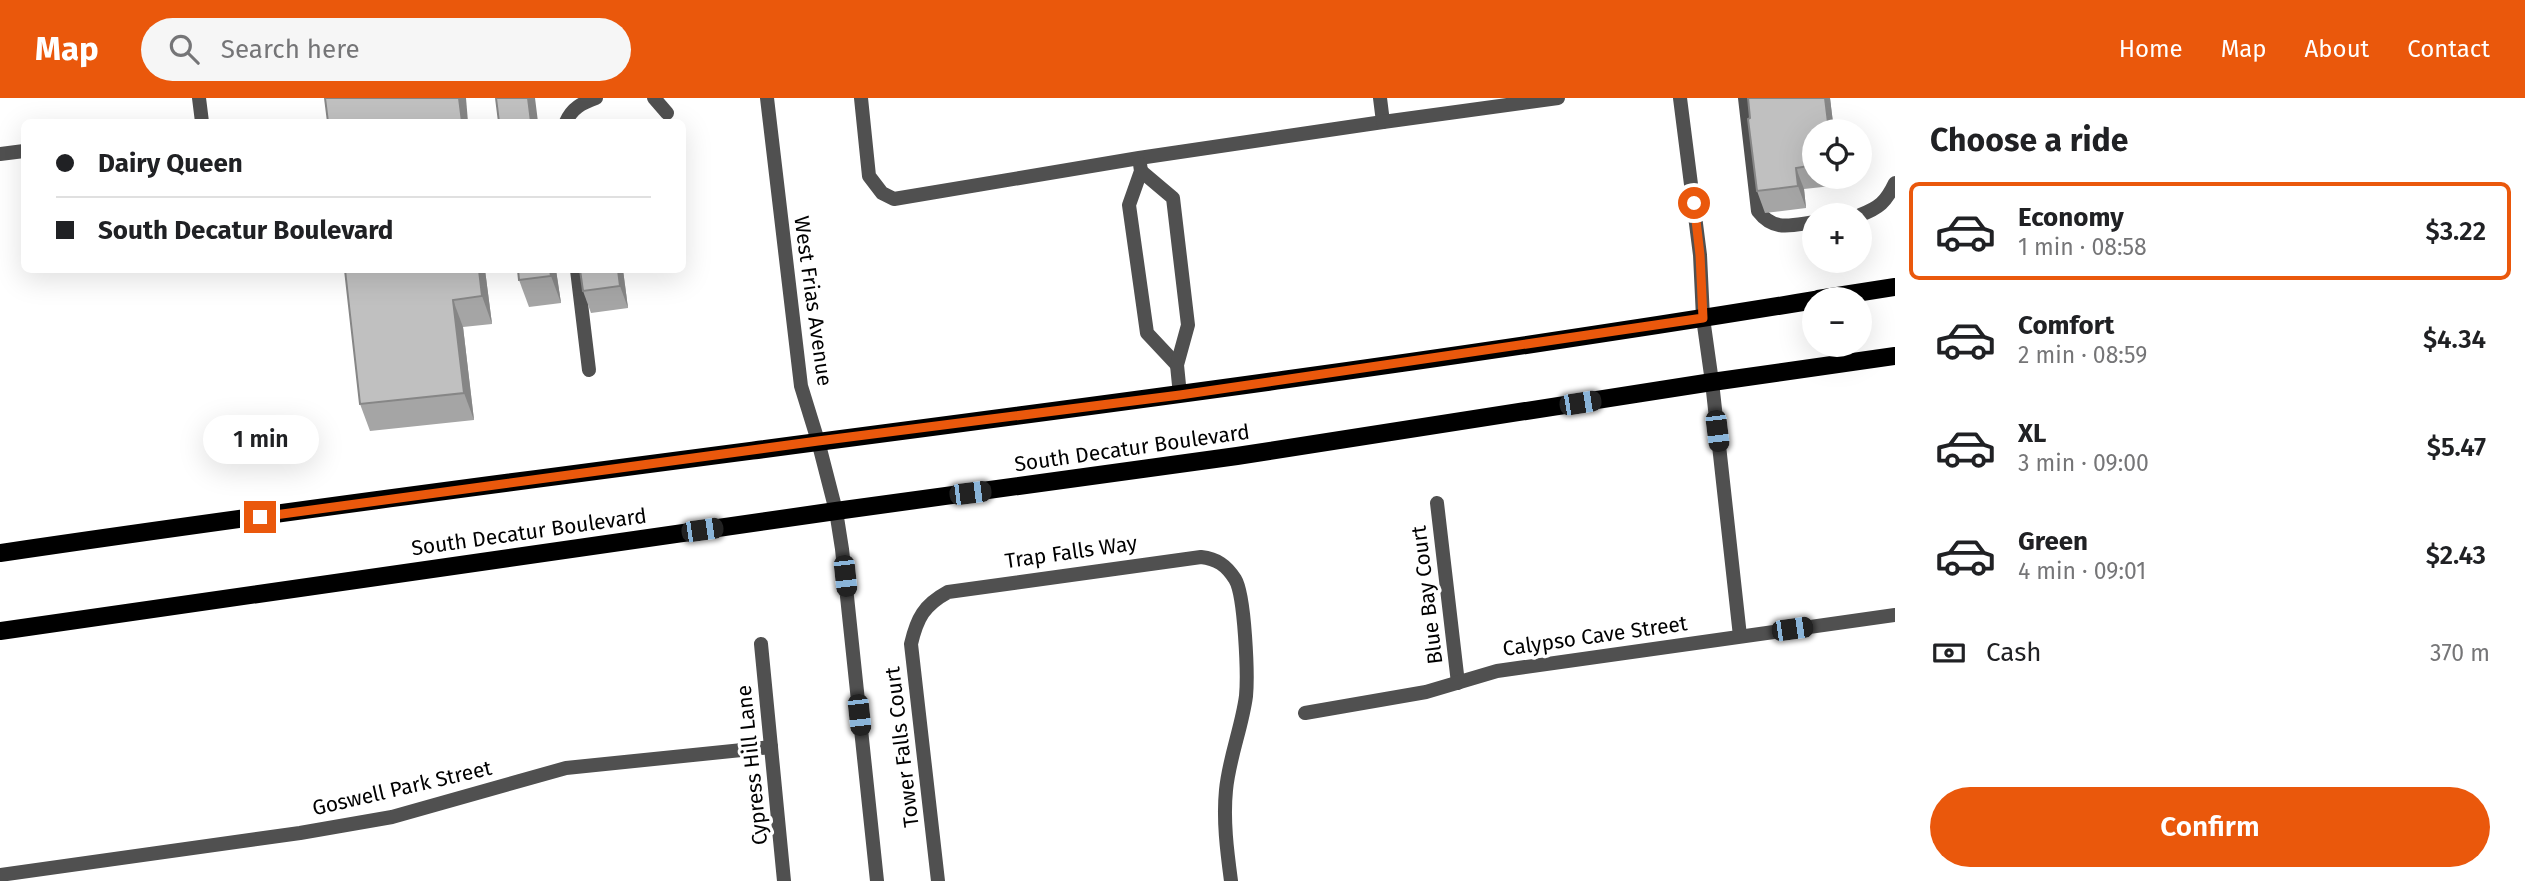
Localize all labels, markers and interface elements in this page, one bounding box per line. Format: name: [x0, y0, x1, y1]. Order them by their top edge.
search box: [141, 18, 631, 81]
text: Map: [35, 29, 99, 69]
icon: search: [165, 30, 203, 68]
text: Search here: [221, 34, 360, 65]
text: Home: [2119, 35, 2183, 63]
text: Map: [2221, 35, 2267, 63]
text: About: [2305, 35, 2369, 63]
text: Contact: [2407, 35, 2490, 63]
map controls: [1802, 119, 1872, 357]
button: locate: [1802, 119, 1872, 189]
text: Choose a ride: [1930, 121, 2128, 159]
text: Dairy Queen: [98, 148, 243, 179]
route start: [1678, 187, 1710, 219]
icon: car: [1934, 200, 1997, 263]
text: Economy: [2018, 202, 2124, 233]
button: +: [1802, 203, 1872, 273]
street label: West Frias Avenue: [788, 214, 838, 388]
text: South Decatur Boulevard: [98, 215, 393, 246]
text: $3.22: [2426, 216, 2486, 247]
text: 1 min · 08:58: [2018, 233, 2147, 261]
button: −: [1802, 287, 1872, 357]
icon: car: [1934, 308, 1997, 371]
text: Comfort: [2018, 310, 2114, 341]
text: $4.34: [2423, 324, 2486, 355]
text: 2 min · 08:59: [2018, 341, 2147, 369]
car: [1558, 389, 1603, 417]
car: [1705, 409, 1730, 453]
callout: 1 min: [202, 416, 318, 464]
icon: car: [1934, 416, 1997, 479]
text: XL: [2018, 418, 2046, 449]
street label: South Decatur Boulevard: [1013, 419, 1251, 477]
text: 1 min: [233, 425, 289, 453]
text: $5.47: [2427, 432, 2486, 463]
text: 3 min · 09:00: [2018, 449, 2149, 477]
car: [948, 480, 993, 506]
route end: [244, 501, 276, 533]
street label: South Decatur Boulevard: [410, 503, 648, 561]
car: [680, 517, 725, 543]
street label: Blue Bay Court: [1406, 524, 1448, 666]
icon: car: [1934, 524, 1997, 587]
text: Green: [2018, 526, 2088, 557]
street label: Trap Falls Way: [1003, 530, 1139, 574]
text: $2.43: [2426, 540, 2486, 571]
car: [833, 554, 858, 598]
text: 4 min · 09:01: [2018, 557, 2146, 585]
street label: Calypso Cave Street: [1501, 610, 1689, 662]
car: [1770, 616, 1815, 642]
icon: cash: [1930, 634, 1968, 672]
text: Cash: [1986, 637, 2042, 668]
text: 370 m: [2430, 639, 2490, 667]
street label: Tower Falls Court: [879, 665, 925, 829]
street label: Cypress Hill Lane: [731, 684, 773, 846]
car: [847, 693, 872, 737]
street label: Goswell Park Street: [310, 755, 495, 821]
button: Confirm: [1930, 787, 2490, 867]

